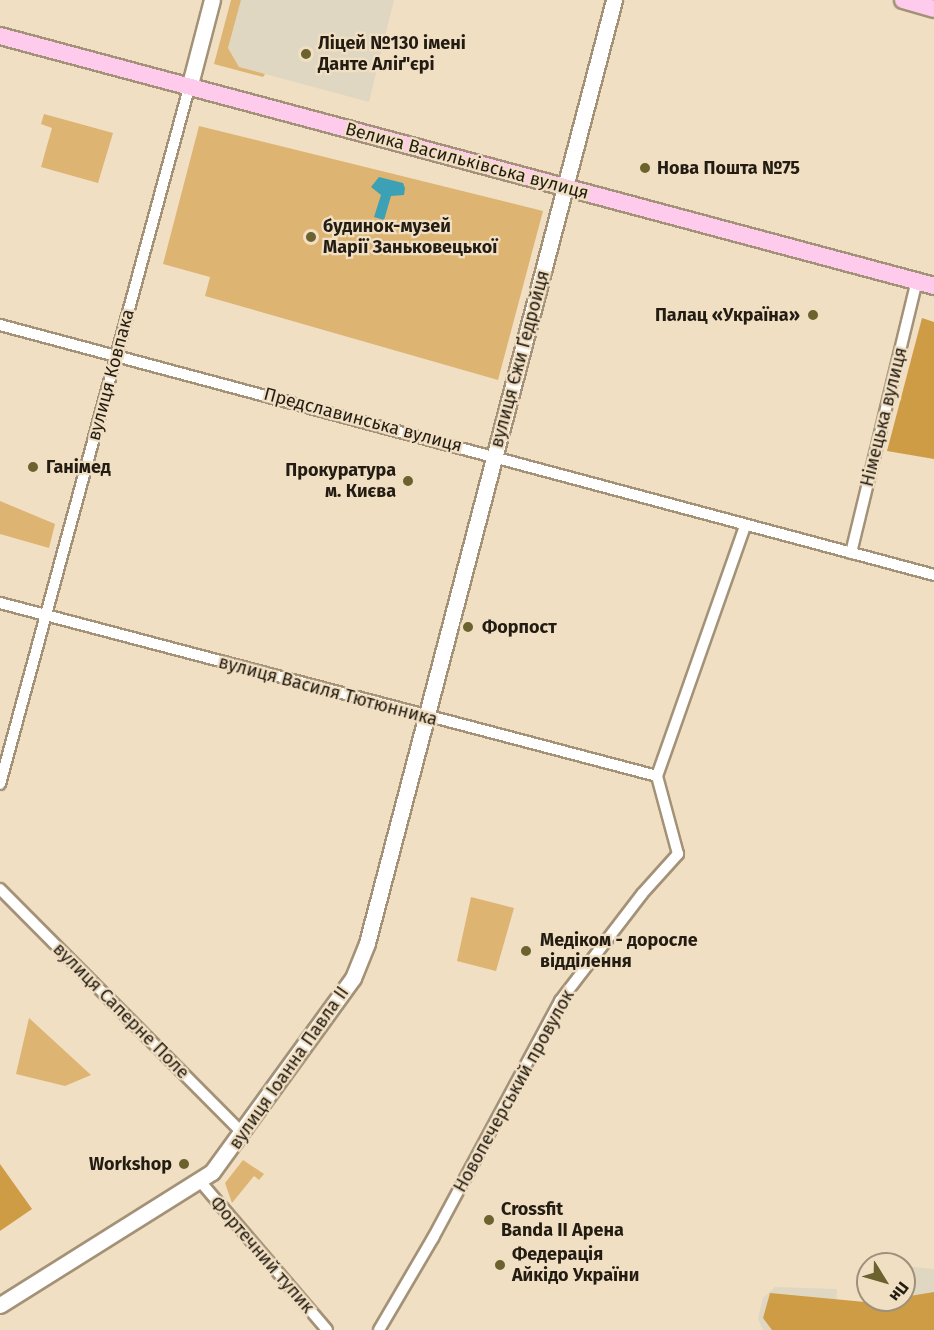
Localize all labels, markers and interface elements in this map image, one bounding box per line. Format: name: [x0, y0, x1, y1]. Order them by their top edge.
place label: Ліцей №130 імені Данте Аліґ'єрі: [318, 33, 466, 76]
marker: Ліцей №130 імені Данте Аліґ'єрі: [299, 47, 313, 61]
street label: Велика Васильківська вулиця: [343, 118, 591, 204]
place label: Нова Пошта №75: [657, 157, 800, 179]
marker: Нова Пошта №75: [638, 161, 652, 175]
place label: будинок-музей Марії Заньковецької: [323, 216, 497, 258]
marker: будинок-музей Марії Заньковецької: [304, 230, 318, 244]
street label: вулиця Єжи Ґедройця: [486, 268, 554, 450]
place label: Палац «Україна»: [655, 304, 800, 326]
marker: Палац «Україна»: [804, 306, 822, 324]
street label: вулиця Ковпака: [83, 307, 139, 443]
street label: Німецька вулиця: [856, 345, 912, 489]
street label: Предславинська вулиця: [261, 383, 465, 457]
place label: Ганімед: [46, 456, 111, 478]
marker: Ганімед: [24, 458, 42, 476]
place label: Прокуратура м. Києва: [285, 460, 396, 502]
marker: Прокуратура м. Києва: [401, 474, 415, 488]
place label: Форпост: [482, 616, 557, 638]
marker: Форпост: [459, 618, 477, 636]
street label: вулиця Василя Тютюнника: [216, 651, 440, 731]
place label: Медіком - доросле відділення: [540, 930, 698, 972]
street label: вулиця Саперне Поле: [48, 938, 194, 1084]
marker: Медіком - доросле відділення: [517, 942, 535, 960]
street label: вулиця Іоанна Павла II: [225, 982, 353, 1154]
street label: Новопечерський провулок: [449, 986, 579, 1196]
place label: Workshop: [89, 1153, 172, 1175]
marker: Workshop: [177, 1157, 191, 1171]
street label: Фортечний тупик: [205, 1192, 319, 1318]
place label: Crossfit Banda II Арена: [501, 1199, 624, 1242]
marker: Crossfit Banda II Арена: [482, 1213, 496, 1227]
place label: Федерація Айкідо України: [512, 1244, 639, 1286]
north arrow: [856, 1252, 916, 1312]
marker: Федерація Айкідо України: [493, 1258, 507, 1272]
text: Пн: [886, 1278, 913, 1306]

